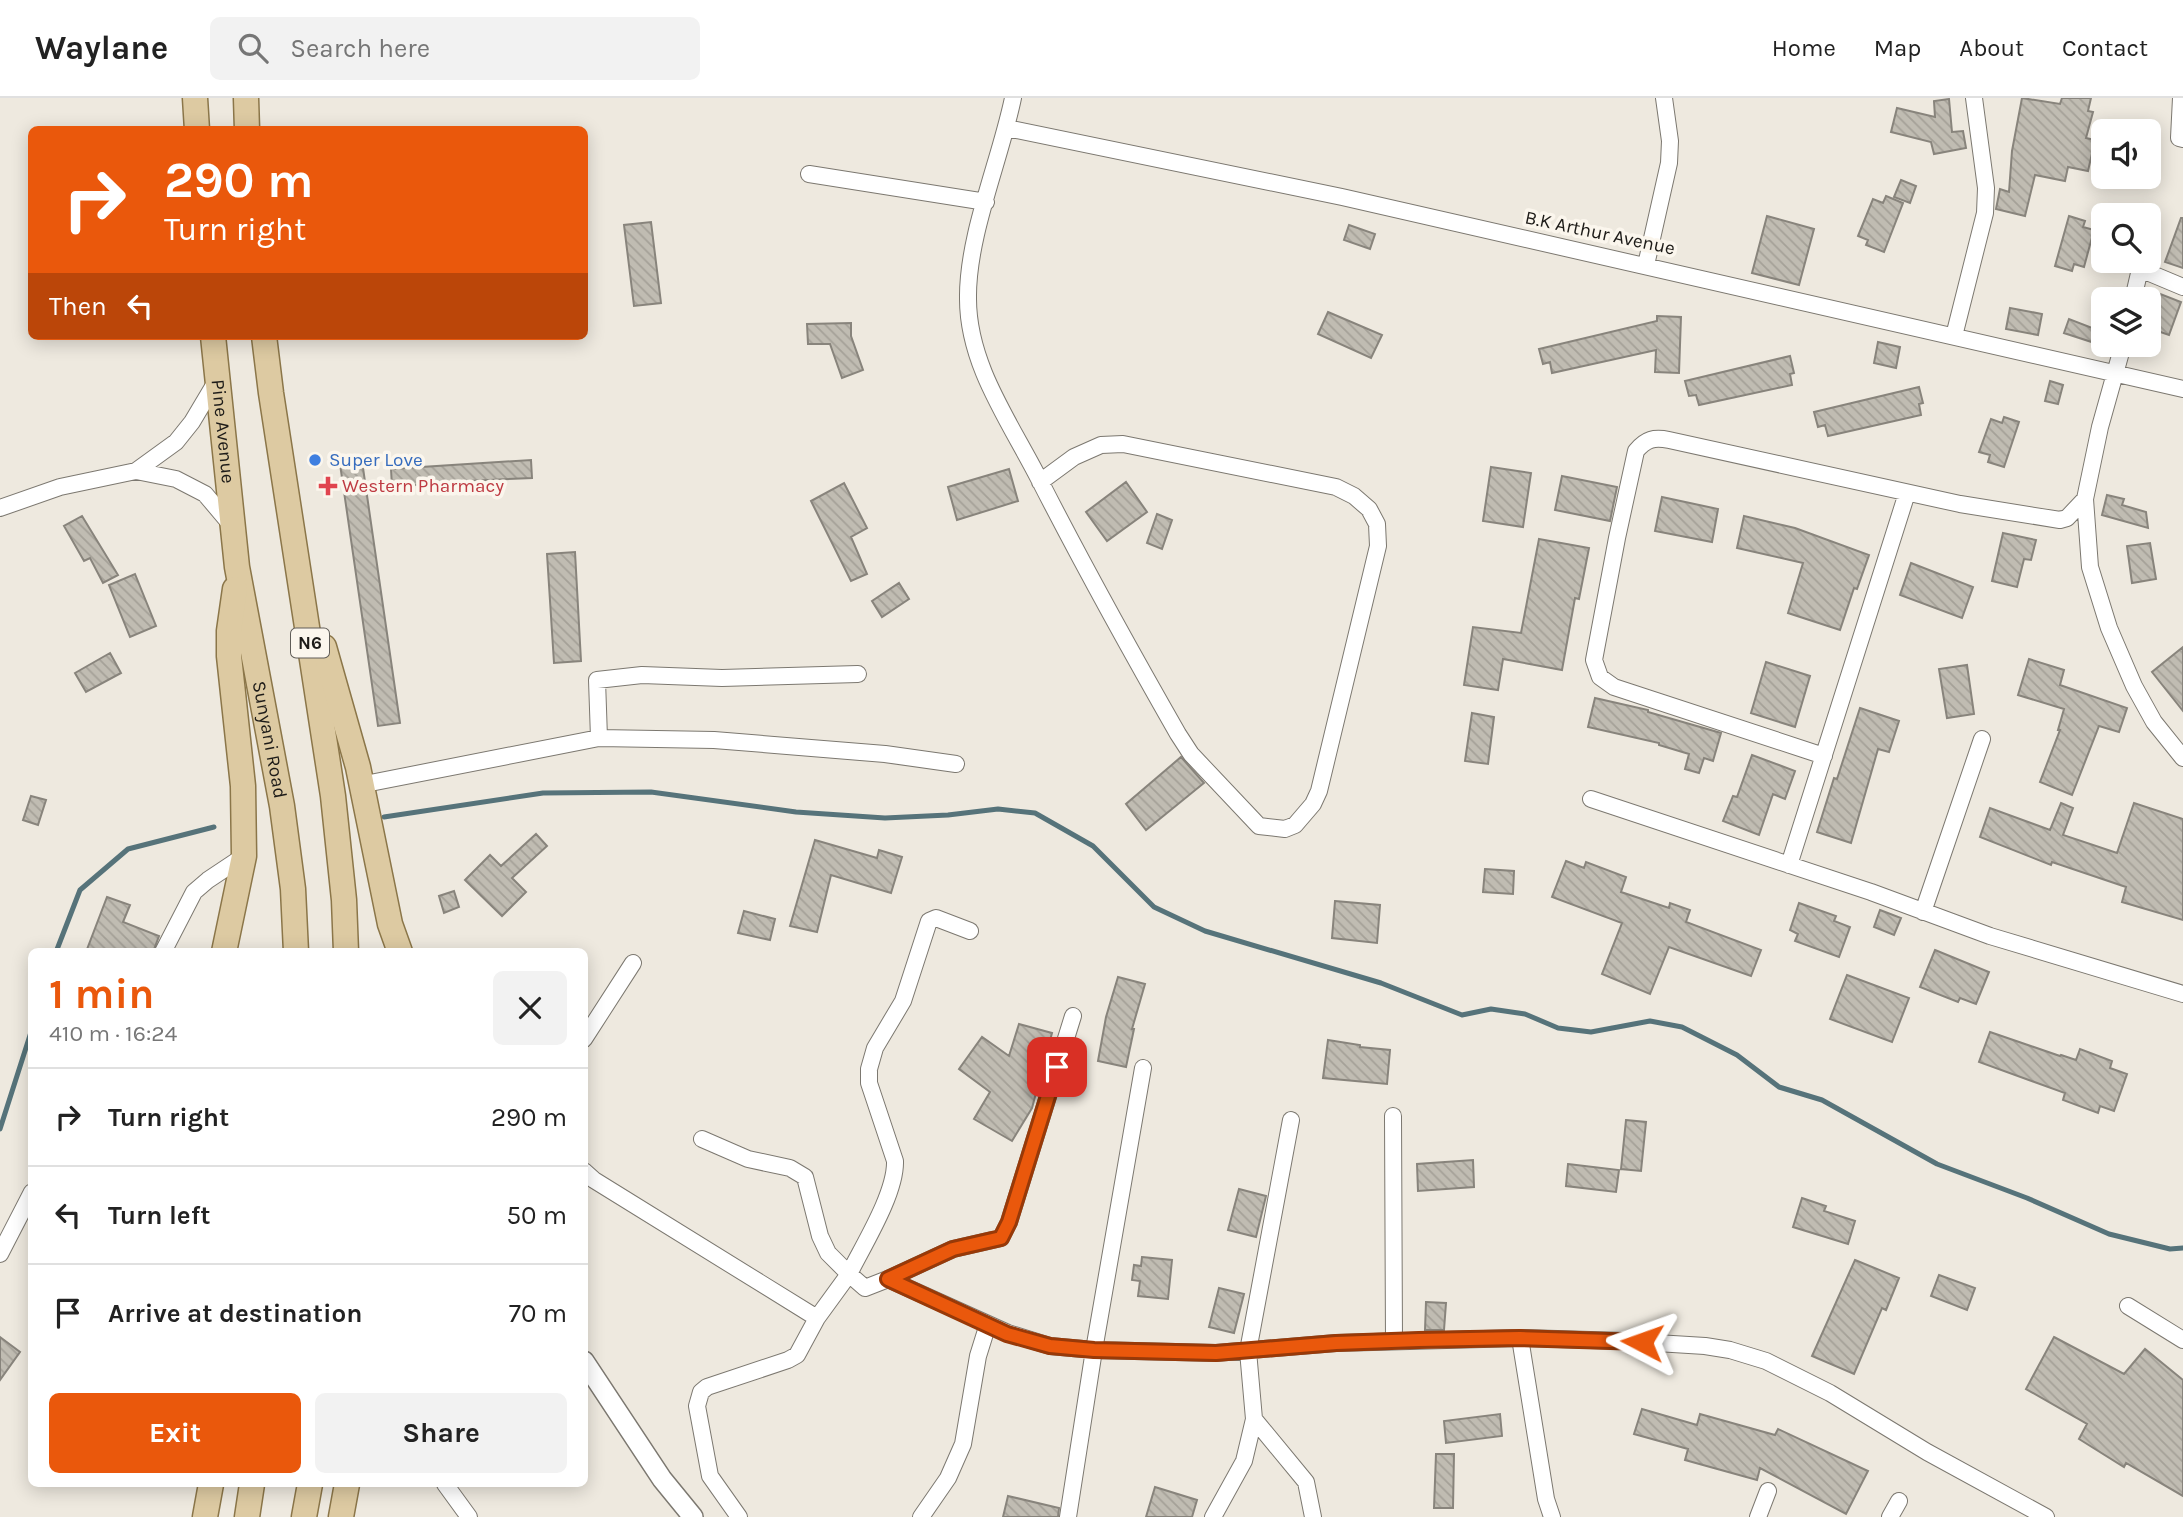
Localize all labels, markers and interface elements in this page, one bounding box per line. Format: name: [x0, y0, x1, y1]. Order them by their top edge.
search box: [210, 17, 700, 80]
text: Waylane: [35, 29, 168, 67]
icon: search: [234, 29, 272, 67]
text: Search here: [290, 33, 430, 64]
text: Home: [1772, 34, 1836, 62]
text: Map: [1874, 34, 1921, 62]
text: About: [1959, 34, 2024, 62]
text: Contact: [2062, 34, 2148, 62]
map controls: [2091, 119, 2161, 357]
button: sound: [2091, 119, 2161, 189]
text: 290 m: [164, 152, 313, 209]
icon: right: [49, 154, 140, 245]
button: search: [2091, 203, 2161, 273]
street label: B.K Arthur Avenue: [1523, 206, 1677, 260]
text: Turn right: [164, 211, 306, 248]
icon: left: [121, 287, 159, 325]
button: layers: [2091, 287, 2161, 357]
text: Then: [49, 291, 107, 322]
street label: Pine Avenue: [207, 378, 239, 485]
place label: Super Love: [329, 449, 423, 471]
marker: Super Love: [307, 452, 323, 468]
place label: Western Pharmacy: [342, 475, 504, 497]
marker: Western Pharmacy: [320, 478, 336, 494]
road number: N6: [291, 628, 329, 658]
street label: Sunyani Road: [248, 679, 291, 800]
text: 1 min: [49, 969, 154, 1019]
button: close: [493, 971, 567, 1045]
text: 410 m · 16:24: [49, 1020, 177, 1047]
pin: [1027, 1037, 1087, 1097]
icon: arrive: [1038, 1048, 1076, 1086]
icon: right: [49, 1098, 87, 1136]
text: Turn right: [108, 1102, 229, 1133]
text: 290 m: [491, 1102, 567, 1133]
icon: left: [49, 1196, 87, 1234]
text: Turn left: [108, 1200, 210, 1231]
text: 50 m: [506, 1200, 567, 1231]
icon: arrive: [49, 1294, 87, 1332]
text: Arrive at destination: [108, 1298, 362, 1329]
text: 70 m: [509, 1298, 567, 1329]
position arrow: [1605, 1305, 1679, 1379]
button: Exit: [49, 1393, 301, 1473]
button: Share: [315, 1393, 567, 1473]

